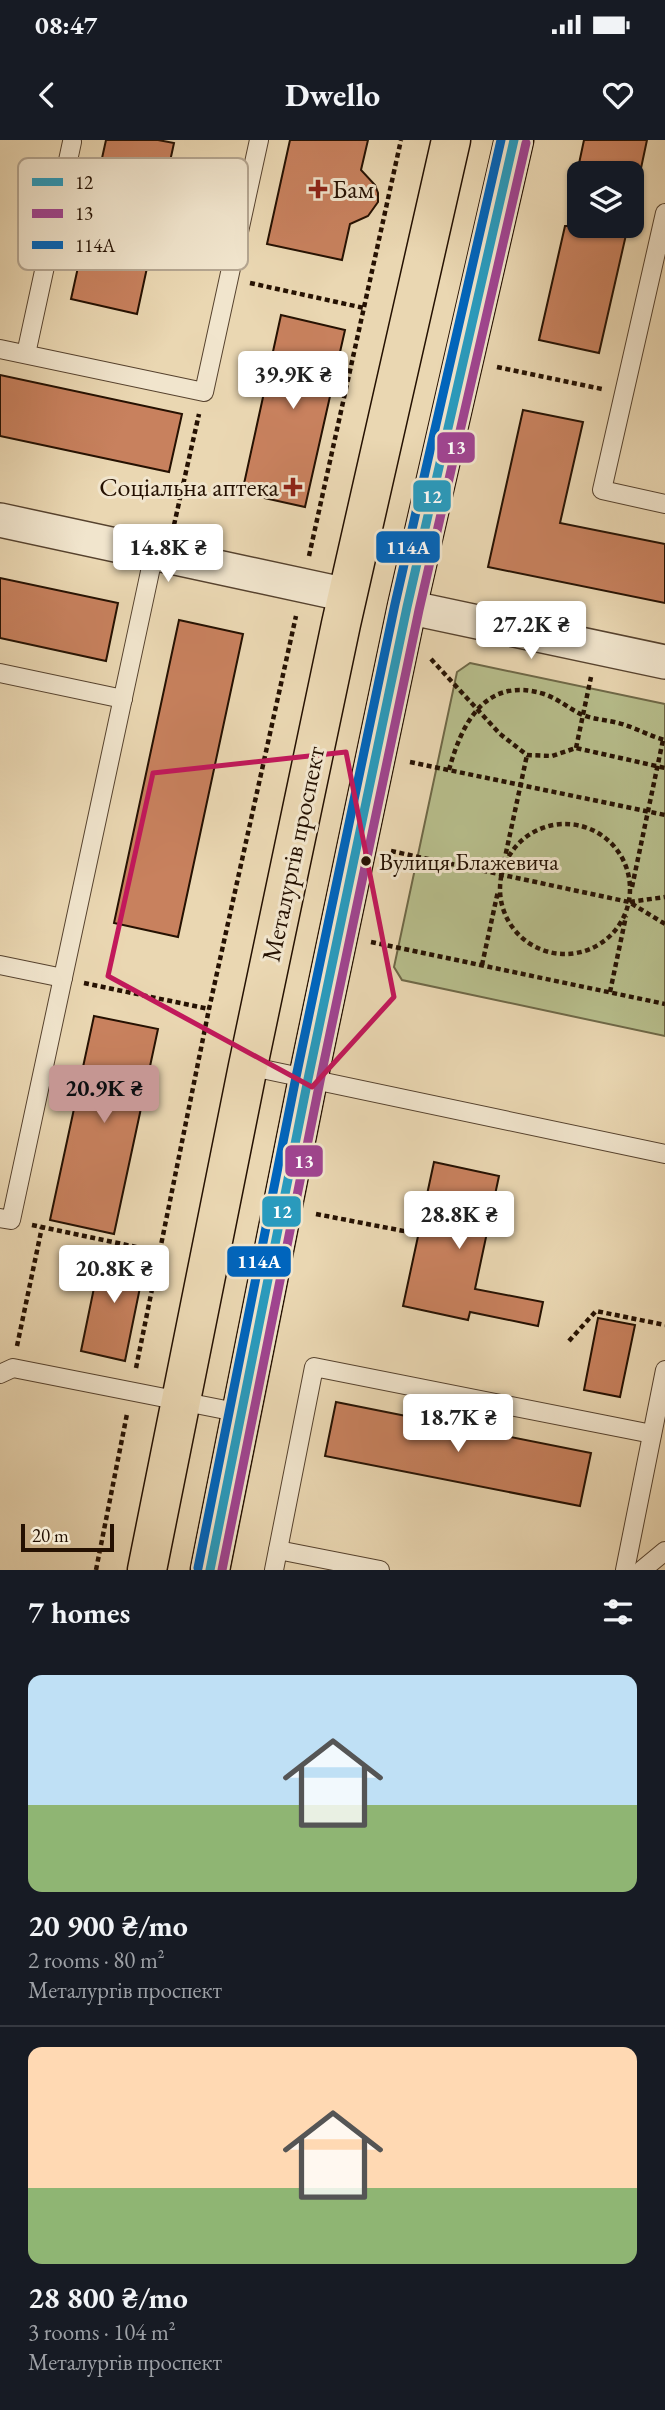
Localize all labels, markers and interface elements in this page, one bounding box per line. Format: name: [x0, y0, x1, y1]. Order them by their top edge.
text: 08:47: [35, 8, 97, 42]
text: Dwello: [285, 74, 380, 116]
icon: back: [28, 76, 66, 114]
icon: heart: [599, 76, 637, 114]
legend: [18, 158, 248, 270]
map controls: [567, 161, 644, 238]
button: layers: [567, 161, 644, 238]
text: 12: [75, 170, 93, 195]
place label: Бам: [332, 172, 374, 206]
marker: Бам: [310, 181, 326, 197]
text: 13: [75, 201, 93, 226]
text: 114А: [75, 233, 116, 258]
pin: 39.9K ₴: [228, 352, 358, 411]
text: 39.9K ₴: [254, 359, 332, 389]
line badge: 13: [436, 431, 476, 464]
text: 13: [446, 435, 466, 460]
place label: Соціальна аптека: [99, 470, 280, 504]
marker: Соціальна аптека: [285, 479, 301, 495]
line badge: 12: [412, 479, 452, 513]
text: 12: [422, 484, 442, 509]
pin: 14.8K ₴: [103, 524, 233, 584]
line badge: 114А: [375, 530, 441, 564]
text: 14.8K ₴: [129, 532, 207, 562]
text: 114А: [386, 535, 430, 560]
pin: 27.2K ₴: [466, 602, 596, 661]
text: 27.2K ₴: [492, 609, 570, 639]
street label: Металургів проспект: [254, 743, 332, 965]
place label: Вулиця Блажевича: [379, 846, 559, 877]
marker: Вулиця Блажевича: [359, 854, 373, 868]
pin: 20.9K ₴: [39, 1066, 169, 1125]
text: 20.9K ₴: [65, 1073, 143, 1103]
line badge: 13: [284, 1144, 324, 1178]
text: 13: [294, 1149, 314, 1174]
pin: 28.8K ₴: [394, 1192, 524, 1251]
line badge: 12: [261, 1195, 302, 1228]
text: 12: [272, 1199, 292, 1224]
text: 28.8K ₴: [420, 1199, 498, 1229]
line badge: 114А: [226, 1245, 292, 1278]
pin: 20.8K ₴: [49, 1246, 179, 1305]
text: 114А: [237, 1249, 281, 1274]
text: 20.8K ₴: [75, 1253, 153, 1283]
pin: 18.7K ₴: [393, 1394, 523, 1454]
text: 18.7K ₴: [419, 1402, 497, 1432]
scale bar: [21, 1521, 114, 1553]
text: 20 m: [32, 1523, 69, 1548]
text: 7 homes: [28, 1593, 130, 1632]
icon: filters: [599, 1593, 637, 1631]
icon: home: [270, 1720, 396, 1846]
text: 20 900 ₴/mo: [28, 1906, 188, 1945]
text: 2 rooms · 80 m²: [28, 1945, 165, 1975]
text: Металургів проспект: [28, 1975, 222, 2005]
icon: home: [270, 2092, 396, 2218]
text: 28 800 ₴/mo: [28, 2278, 188, 2317]
text: 3 rooms · 104 m²: [28, 2317, 176, 2347]
text: Металургів проспект: [28, 2347, 222, 2377]

